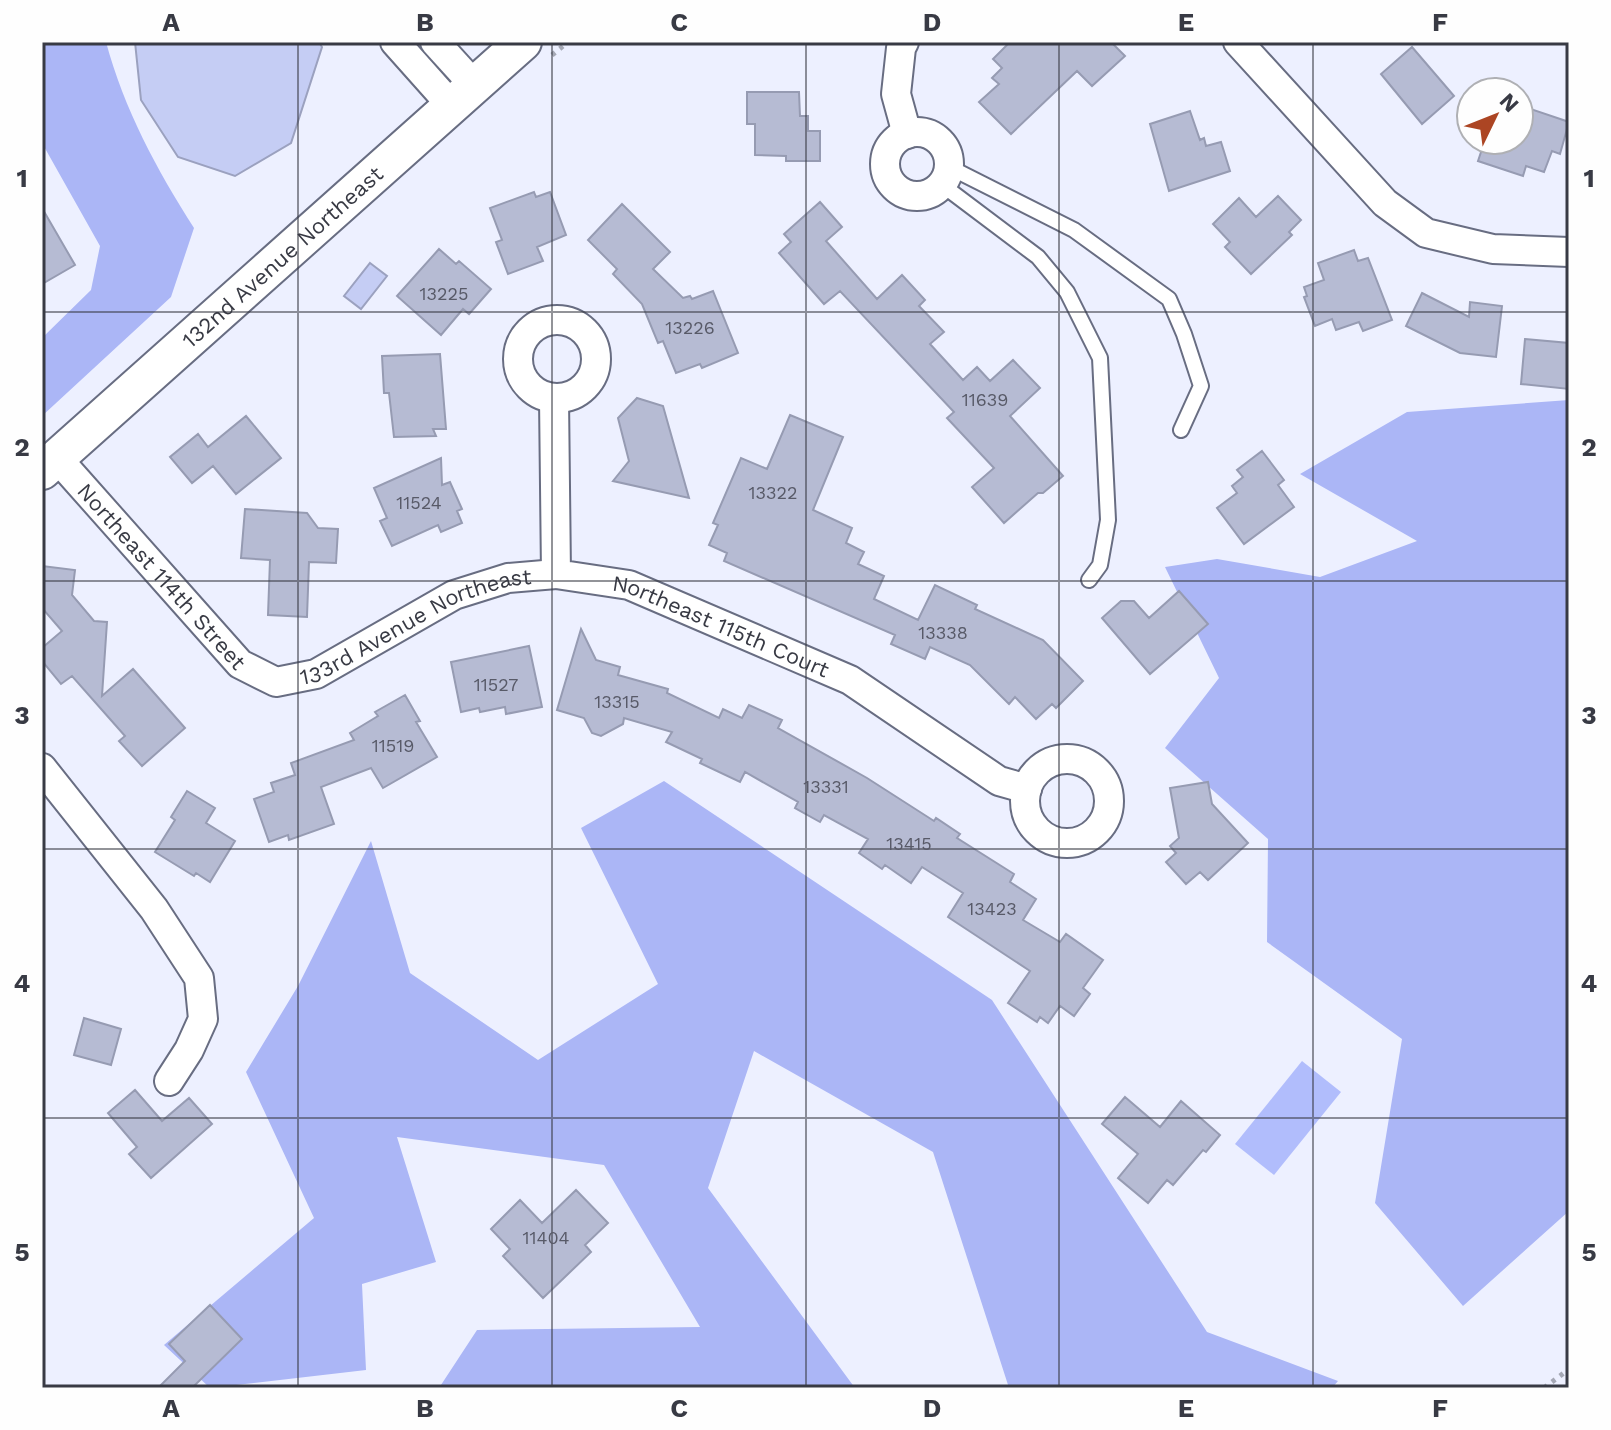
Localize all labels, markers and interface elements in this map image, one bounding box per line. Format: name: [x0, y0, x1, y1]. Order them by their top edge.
text: A: [162, 7, 180, 37]
text: B: [416, 7, 434, 37]
text: C: [670, 7, 688, 37]
text: D: [923, 7, 941, 37]
text: E: [1178, 7, 1194, 37]
text: F: [1432, 7, 1448, 37]
north arrow: [1455, 76, 1535, 156]
text: N: [1495, 88, 1524, 117]
street label: 132nd Avenue Northeast: [177, 161, 388, 353]
text: 1: [16, 163, 28, 193]
text: 1: [1583, 163, 1595, 193]
house number: 13225: [420, 283, 468, 304]
house number: 13226: [665, 317, 715, 338]
house number: 11639: [962, 389, 1008, 410]
text: 2: [14, 432, 30, 462]
text: 2: [1581, 432, 1597, 462]
street label: Northeast 114th Street: [73, 478, 251, 674]
house number: 13322: [749, 482, 798, 503]
house number: 11524: [396, 492, 442, 513]
street label: 133rd Avenue Northeast: [298, 564, 532, 689]
street label: Northeast 115th Court: [611, 570, 833, 682]
house number: 13338: [918, 622, 968, 643]
house number: 11527: [474, 674, 518, 695]
house number: 13315: [594, 691, 640, 712]
text: 3: [14, 700, 30, 730]
text: 3: [1581, 700, 1597, 730]
house number: 11519: [372, 735, 414, 756]
house number: 13331: [803, 776, 849, 797]
house number: 13415: [886, 833, 932, 854]
house number: 13423: [967, 898, 1017, 919]
text: 4: [14, 968, 31, 998]
text: 4: [1581, 968, 1598, 998]
house number: 11404: [522, 1227, 570, 1248]
text: 5: [14, 1237, 30, 1267]
text: 5: [1581, 1237, 1597, 1267]
text: A: [162, 1393, 180, 1423]
text: B: [416, 1393, 434, 1423]
text: C: [670, 1393, 688, 1423]
text: D: [923, 1393, 941, 1423]
text: E: [1178, 1393, 1194, 1423]
text: F: [1432, 1393, 1448, 1423]

